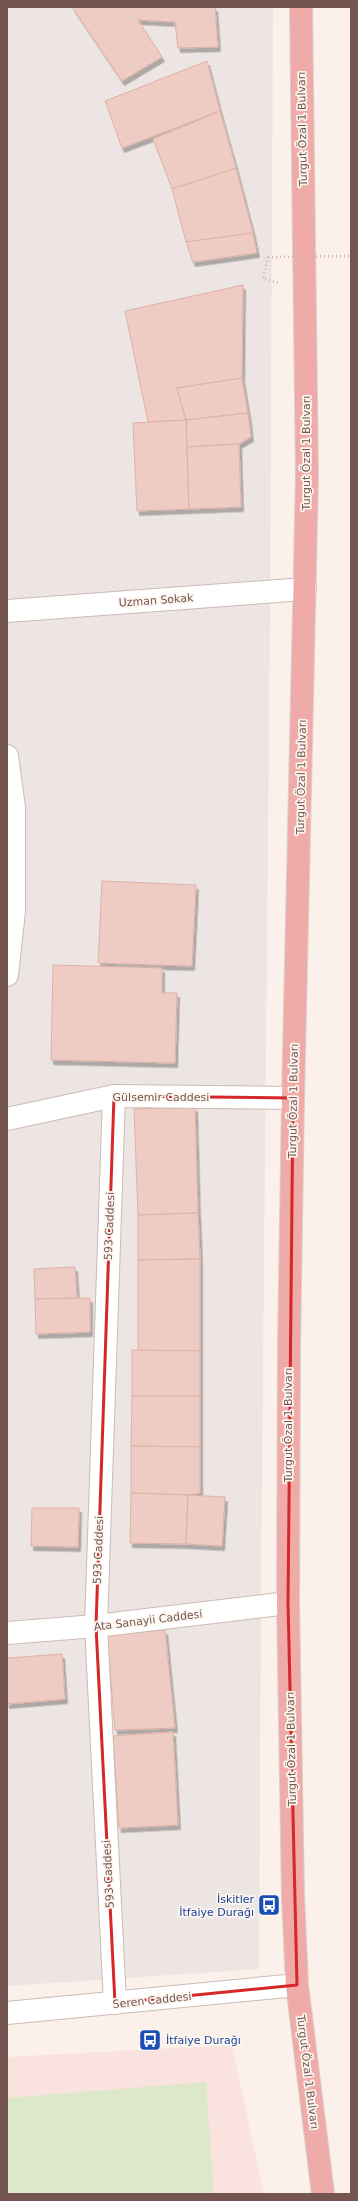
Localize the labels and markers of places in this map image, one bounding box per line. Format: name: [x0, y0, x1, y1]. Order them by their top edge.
bus stop icon: İskitler İtfaiye Durağı: [256, 1892, 282, 1918]
place label: İskitler İtfaiye Durağı: [179, 1893, 254, 1919]
bus stop icon: İtfaiye Durağı: [137, 2027, 163, 2053]
place label: İtfaiye Durağı: [166, 2034, 241, 2047]

